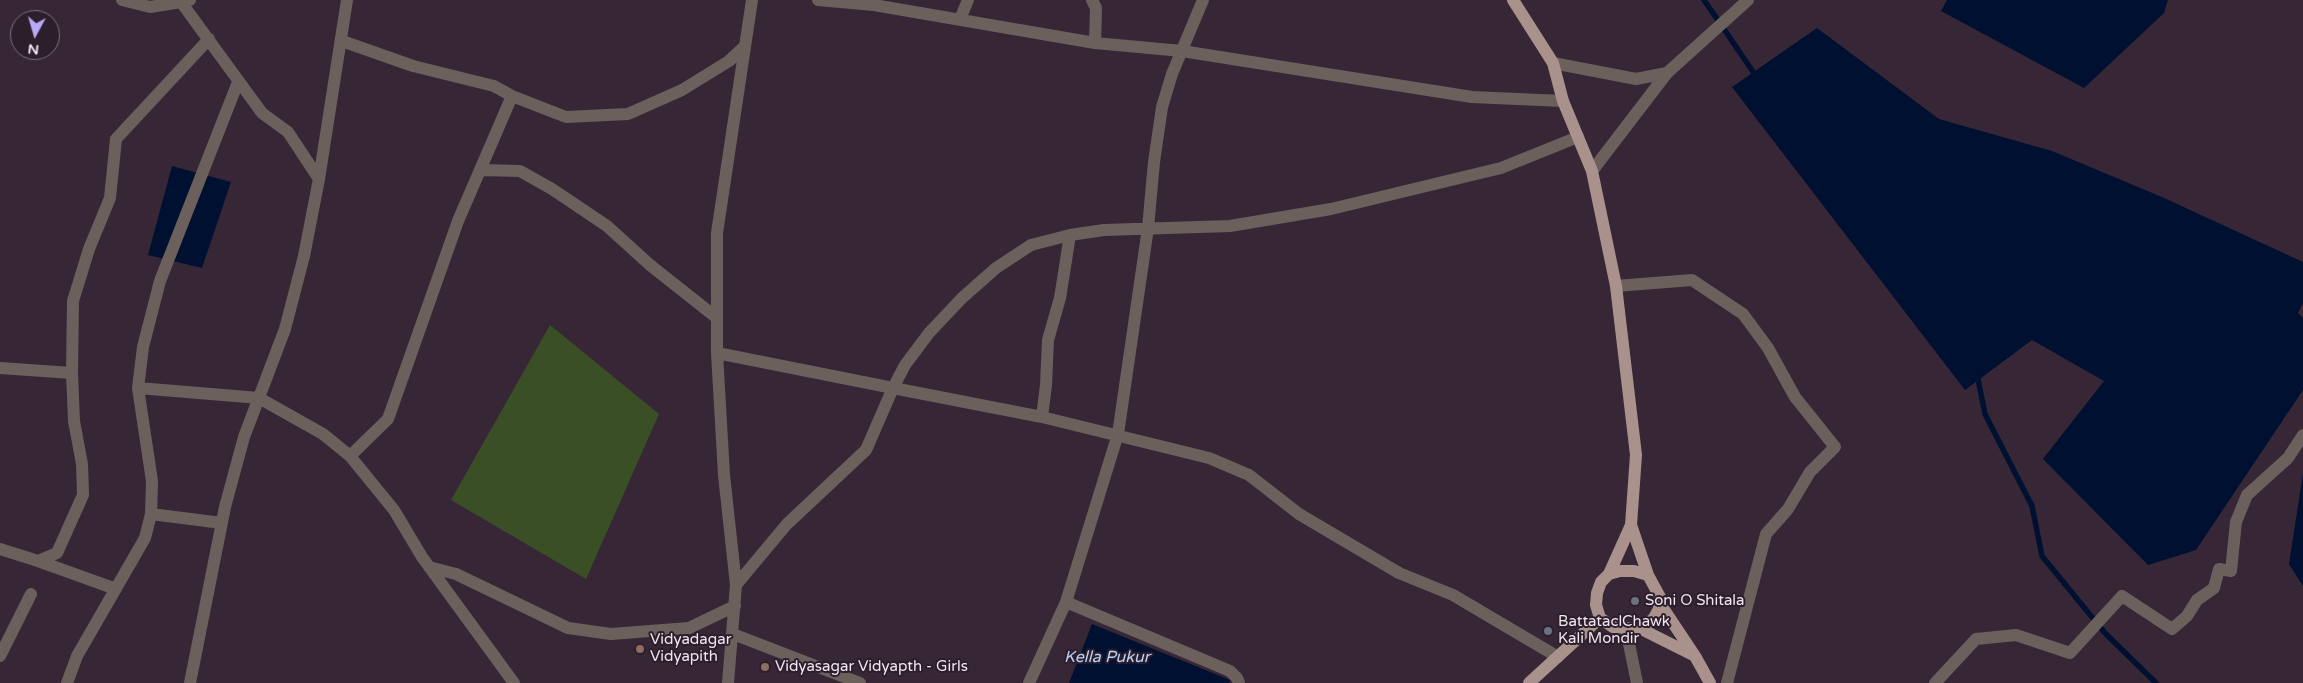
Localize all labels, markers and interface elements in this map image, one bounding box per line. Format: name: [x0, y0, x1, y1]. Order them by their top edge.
north arrow: [10, 10, 60, 60]
text: N: [27, 40, 40, 58]
place label: Soni O Shitala: [1645, 592, 1745, 610]
marker: Soni O Shitala: [1629, 595, 1641, 607]
place label: BattataclChawk Kali Mondir: [1558, 613, 1670, 648]
marker: BattataclChawk Kali Mondir: [1542, 625, 1554, 637]
place label: Vidyadagar Vidyapith: [650, 631, 731, 666]
marker: Vidyadagar Vidyapith: [634, 643, 646, 655]
water label: Kella Pukur: [1064, 648, 1150, 668]
place label: Vidyasagar Vidyapth - Girls: [775, 658, 968, 676]
marker: Vidyasagar Vidyapth - Girls: [759, 661, 771, 673]

